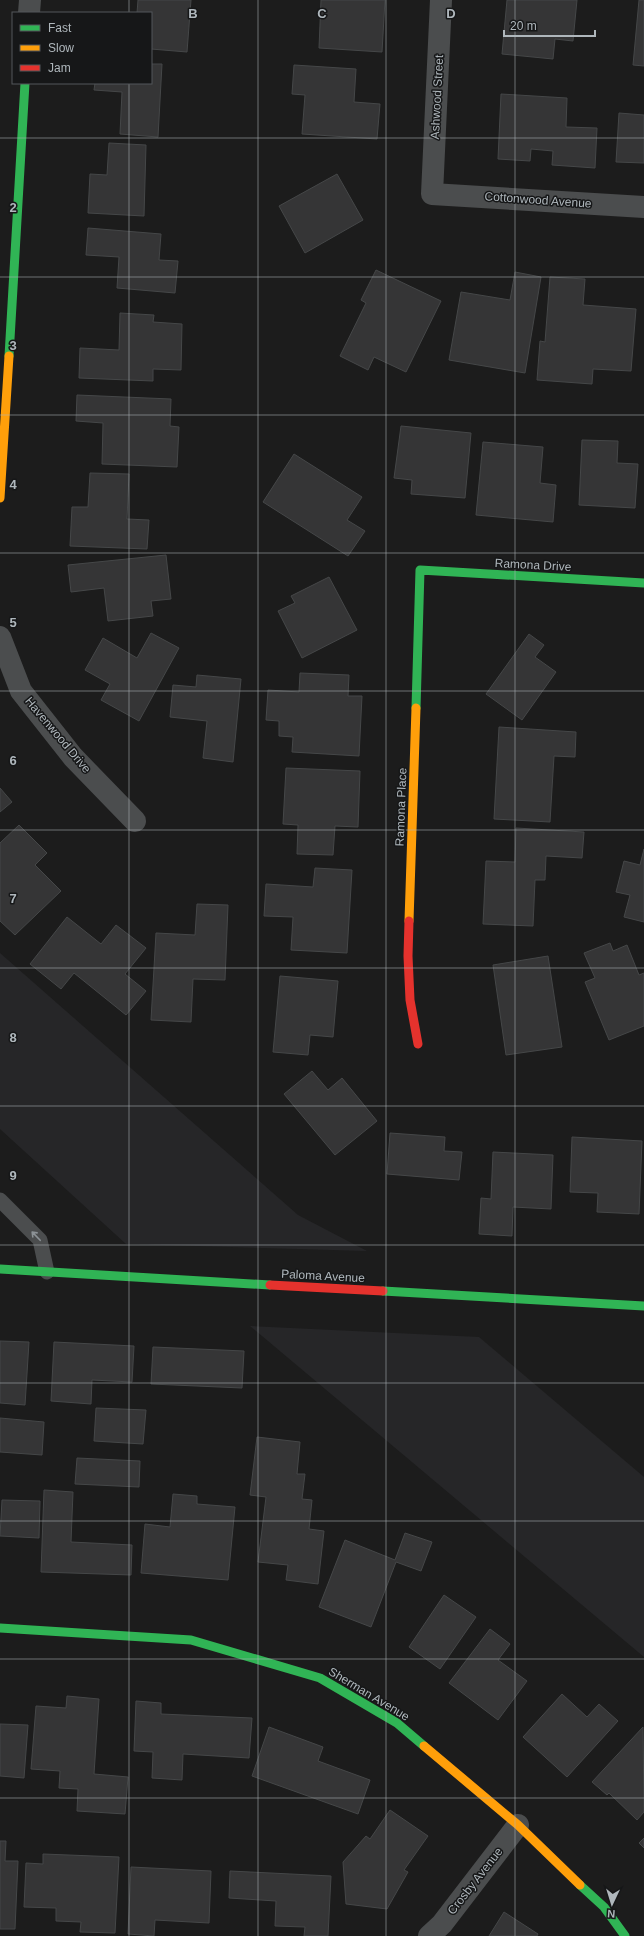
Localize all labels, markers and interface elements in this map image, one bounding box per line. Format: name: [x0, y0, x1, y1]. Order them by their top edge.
text: B: [188, 6, 198, 21]
text: C: [317, 6, 327, 21]
text: D: [446, 6, 456, 21]
legend: [12, 12, 152, 84]
scale bar: [504, 12, 595, 38]
text: 20 m: [510, 19, 537, 33]
text: Fast: [48, 21, 72, 35]
text: Slow: [48, 41, 74, 55]
street label: Ashwood Street: [428, 54, 446, 140]
text: Jam: [48, 61, 71, 75]
street label: Cottonwood Avenue: [484, 189, 592, 211]
text: 2: [9, 200, 17, 215]
text: 3: [9, 338, 17, 353]
text: 4: [9, 477, 17, 492]
street label: Ramona Drive: [494, 556, 572, 574]
text: 5: [9, 615, 17, 630]
street label: Havenwood Drive: [22, 694, 94, 776]
text: 6: [9, 753, 17, 768]
street label: Ramona Place: [393, 767, 409, 847]
text: 7: [9, 891, 17, 906]
text: 8: [9, 1030, 17, 1045]
text: 9: [9, 1168, 17, 1183]
one-way arrow: [32, 1231, 41, 1241]
street label: Paloma Avenue: [281, 1267, 366, 1285]
street label: Sherman Avenue: [326, 1664, 412, 1724]
street label: Crosby Avenue: [444, 1844, 506, 1917]
north arrow: [592, 1884, 632, 1924]
text: N: [607, 1908, 616, 1920]

